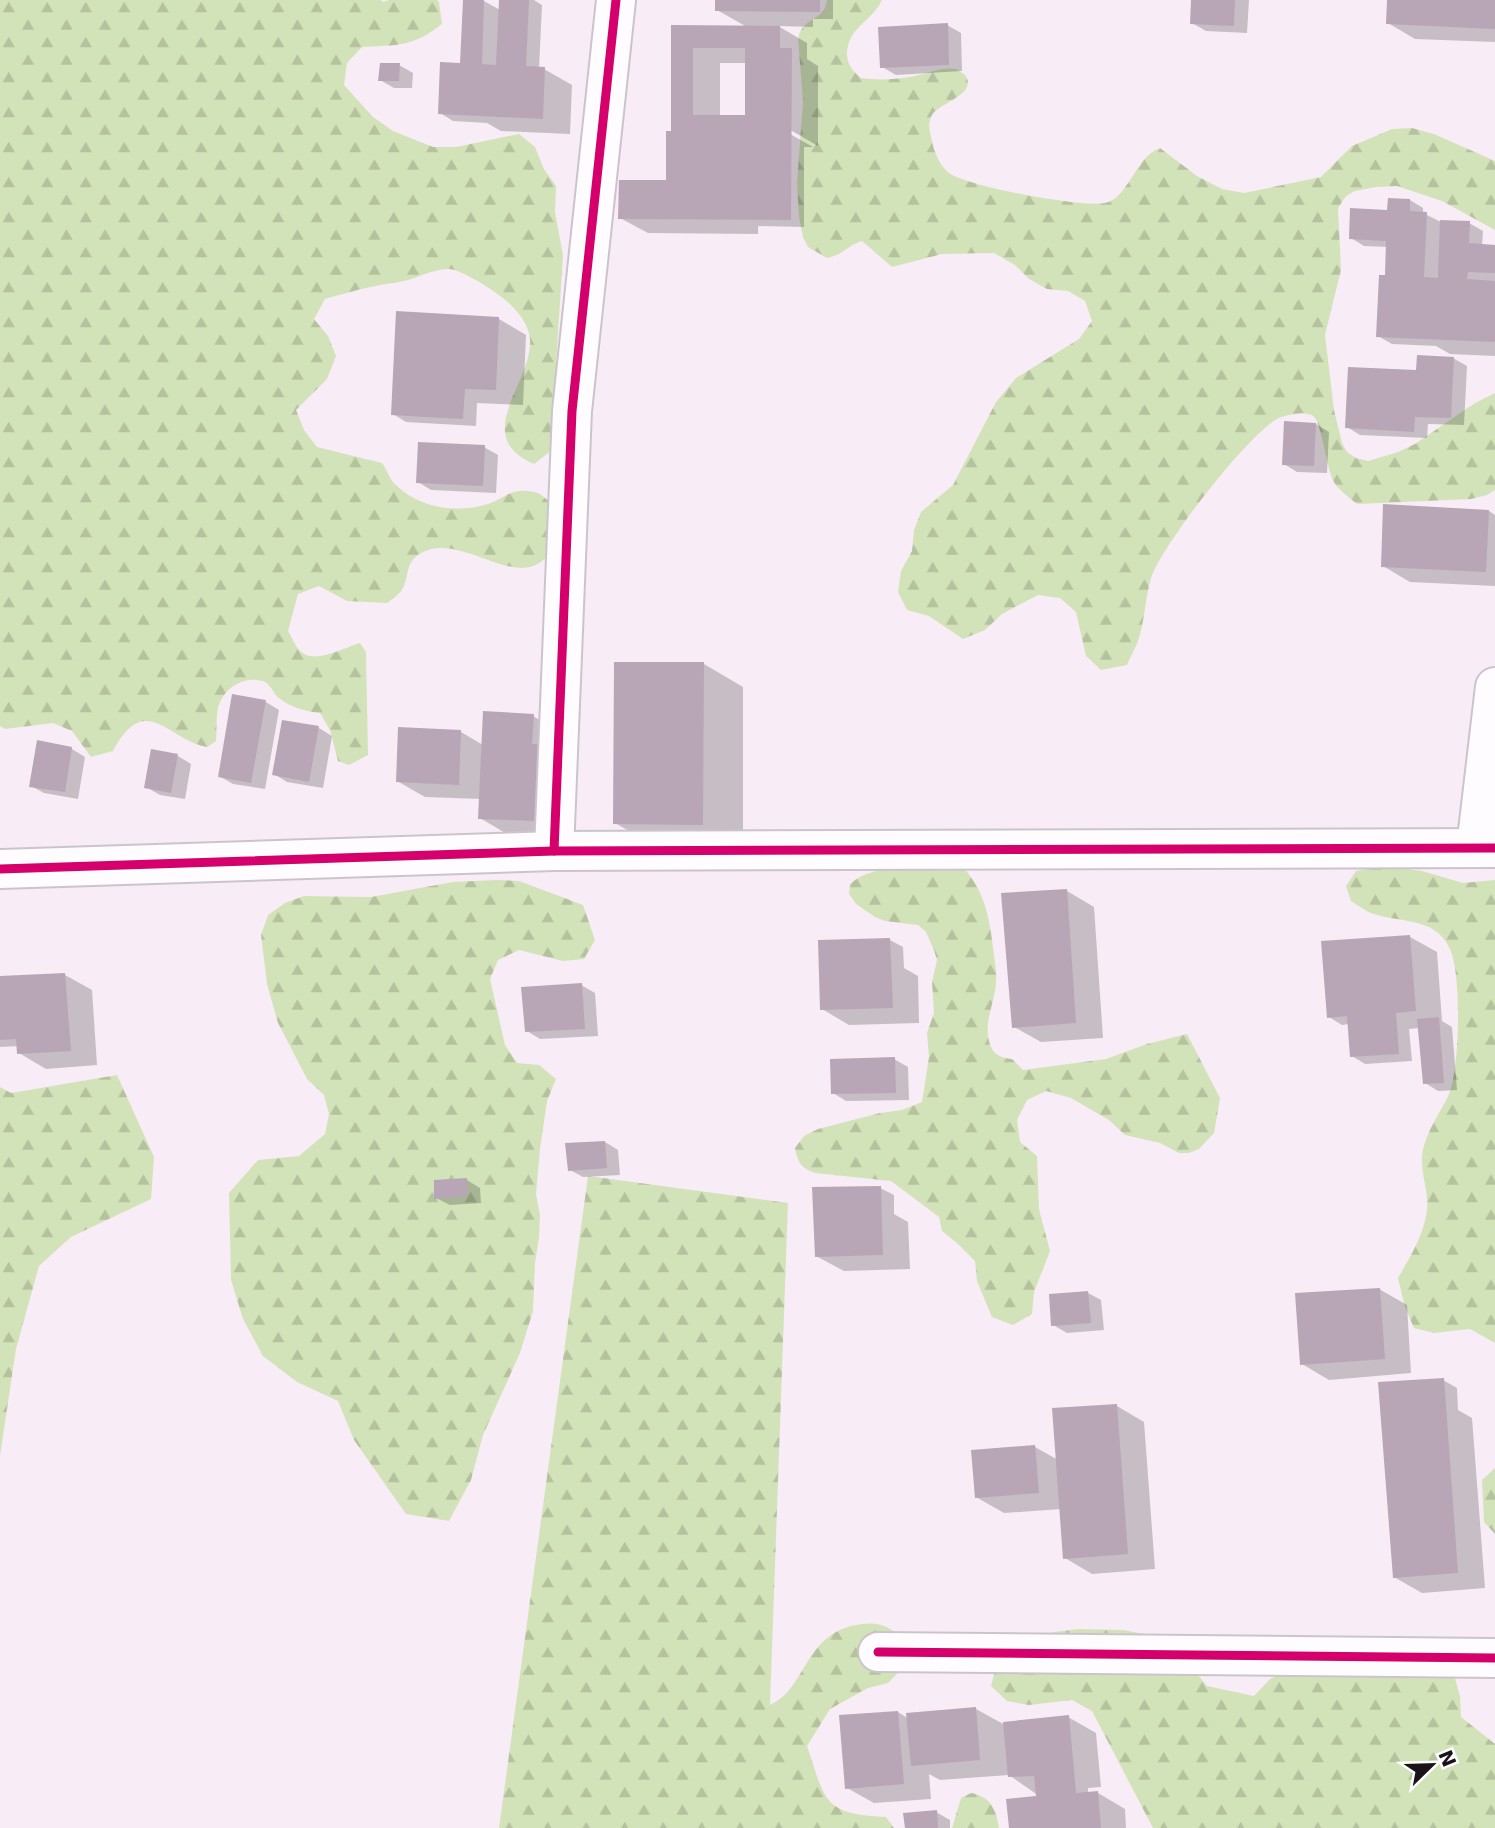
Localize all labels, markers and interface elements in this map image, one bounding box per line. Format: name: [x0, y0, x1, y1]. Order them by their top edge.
north arrow: [1397, 1730, 1467, 1800]
text: N: [1434, 1747, 1461, 1770]

